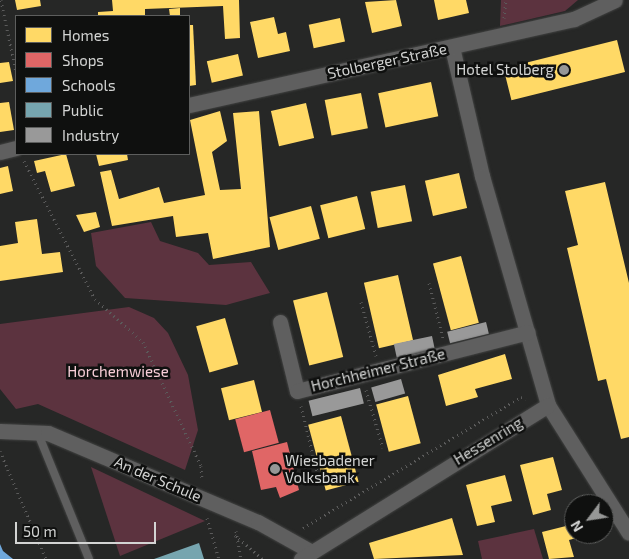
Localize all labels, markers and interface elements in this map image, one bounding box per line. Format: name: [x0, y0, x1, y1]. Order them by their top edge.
legend: [15, 15, 190, 155]
text: Homes: [62, 26, 109, 44]
street label: Stolberger Straße: [326, 40, 448, 82]
text: Shops: [62, 51, 104, 69]
place label: Hotel Stolberg: [456, 61, 554, 79]
marker: Hotel Stolberg: [558, 64, 570, 76]
text: Schools: [62, 76, 116, 94]
text: Public: [62, 101, 103, 119]
text: Industry: [62, 126, 119, 144]
street label: Horchheimer Straße: [309, 345, 447, 395]
park label: Horchemwiese: [67, 363, 169, 381]
street label: Hessenring: [450, 413, 526, 469]
place label: Wiesbadener Volksbank: [285, 451, 375, 486]
street label: An der Schule: [112, 453, 204, 505]
marker: Wiesbadener Volksbank: [269, 463, 281, 475]
north arrow: [564, 494, 614, 544]
scale bar: [18, 512, 159, 544]
text: N: [567, 518, 586, 535]
text: 50 m: [23, 522, 57, 540]

